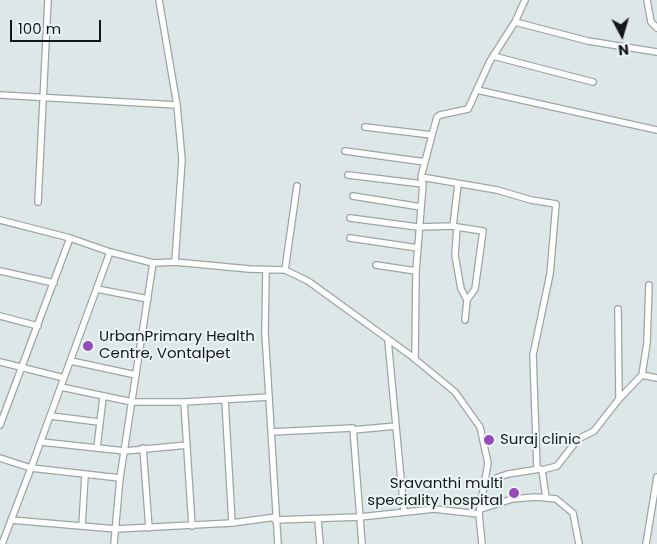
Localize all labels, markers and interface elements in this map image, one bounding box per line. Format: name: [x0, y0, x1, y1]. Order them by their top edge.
scale bar: [12, 10, 104, 42]
north arrow: [597, 10, 647, 60]
text: 100 m: [18, 18, 61, 39]
text: N: [617, 39, 630, 60]
place label: UrbanPrimary Health Centre, Vontalpet: [99, 328, 255, 363]
marker: UrbanPrimary Health Centre, Vontalpet: [81, 339, 95, 353]
place label: Suraj clinic: [500, 431, 581, 449]
marker: Suraj clinic: [482, 433, 496, 447]
place label: Sravanthi multi speciality hospital: [367, 475, 503, 510]
marker: Sravanthi multi speciality hospital: [507, 486, 521, 500]

